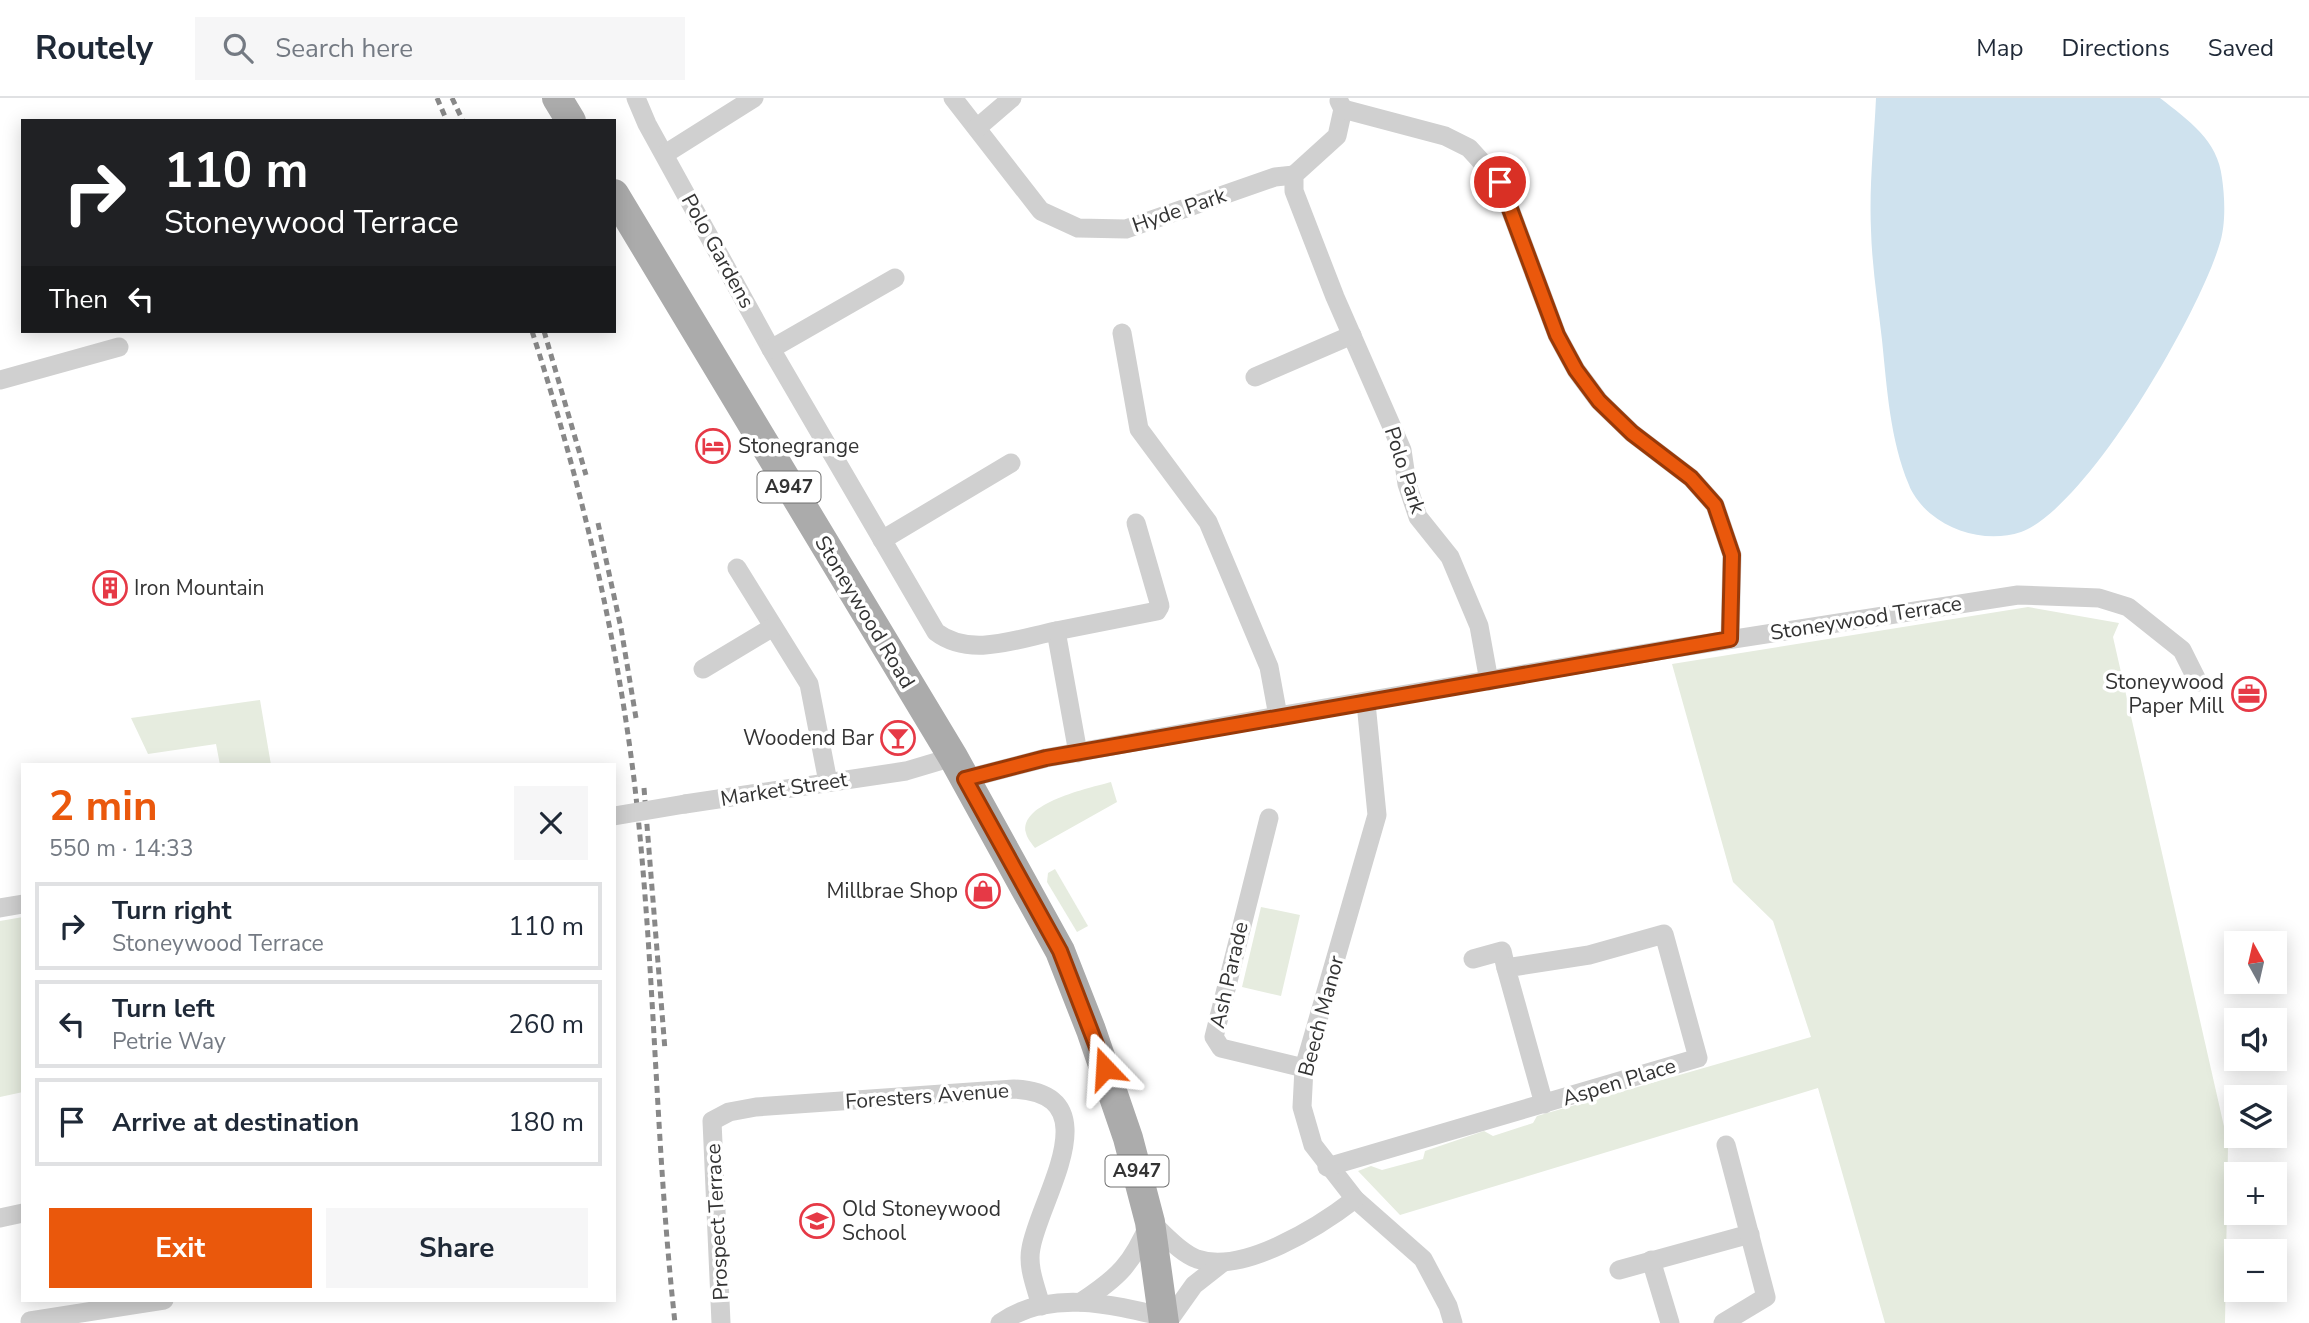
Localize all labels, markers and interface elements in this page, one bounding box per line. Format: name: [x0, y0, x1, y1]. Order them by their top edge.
search box: [195, 17, 685, 80]
text: Routely: [35, 26, 153, 71]
icon: search: [219, 29, 257, 67]
text: Search here: [275, 31, 413, 66]
text: Map: [1976, 32, 2023, 64]
text: Directions: [2061, 32, 2170, 64]
text: Saved: [2208, 32, 2274, 64]
text: 110 m: [164, 137, 308, 204]
icon: right: [49, 147, 140, 238]
pin: [1470, 152, 1530, 212]
icon: arrive: [1481, 163, 1519, 201]
street label: Hyde Park: [1128, 181, 1230, 239]
street label: Polo Gardens: [675, 189, 761, 313]
text: Stoneywood Terrace: [164, 201, 459, 244]
icon: left: [122, 280, 160, 318]
text: Then: [49, 282, 108, 317]
street label: Polo Park: [1378, 423, 1432, 517]
hotel icon: Stonegrange: [694, 427, 732, 465]
place label: Stonegrange: [738, 432, 859, 460]
road number: A947: [758, 472, 820, 502]
street label: Stoneywood Road: [808, 531, 922, 693]
building icon: Iron Mountain: [91, 569, 129, 607]
place label: Iron Mountain: [134, 574, 264, 602]
street label: Stoneywood Terrace: [1768, 589, 1964, 647]
place label: Stoneywood Paper Mill: [2105, 668, 2225, 720]
office icon: Stoneywood Paper Mill: [2230, 675, 2268, 713]
bar icon: Woodend Bar: [879, 719, 917, 757]
place label: Woodend Bar: [743, 724, 874, 752]
street label: Market Street: [719, 765, 850, 813]
text: 2 min: [49, 778, 158, 835]
button: close: [514, 786, 588, 860]
text: 550 m · 14:33: [49, 833, 194, 864]
shop icon: Millbrae Shop: [964, 872, 1002, 910]
place label: Millbrae Shop: [827, 877, 958, 905]
text: Turn right: [112, 893, 231, 928]
icon: right: [53, 907, 91, 945]
text: 110 m: [508, 909, 584, 944]
street label: Ash Parade: [1203, 919, 1255, 1031]
text: Stoneywood Terrace: [112, 928, 324, 959]
north arrow: [2224, 931, 2287, 994]
map controls: [2224, 931, 2287, 1302]
street label: Beech Manor: [1291, 952, 1351, 1079]
text: Turn left: [112, 991, 215, 1026]
icon: left: [53, 1005, 91, 1043]
text: 260 m: [508, 1007, 584, 1042]
button: sound: [2224, 1008, 2287, 1071]
text: Petrie Way: [112, 1026, 226, 1057]
position arrow: [1068, 1031, 1142, 1105]
street label: Aspen Place: [1559, 1051, 1679, 1113]
street label: Foresters Avenue: [844, 1076, 1010, 1116]
button: layers: [2224, 1085, 2287, 1148]
icon: arrive: [53, 1103, 91, 1141]
text: Arrive at destination: [112, 1105, 359, 1140]
text: 180 m: [508, 1105, 584, 1140]
street label: Prospect Terrace: [699, 1143, 735, 1301]
road number: A947: [1106, 1156, 1168, 1186]
button: +: [2224, 1162, 2287, 1225]
place label: Old Stoneywood School: [842, 1195, 1001, 1247]
school or university icon: Old Stoneywood School: [798, 1202, 836, 1240]
button: Exit: [49, 1208, 312, 1288]
button: Share: [326, 1208, 588, 1288]
button: −: [2224, 1239, 2287, 1302]

